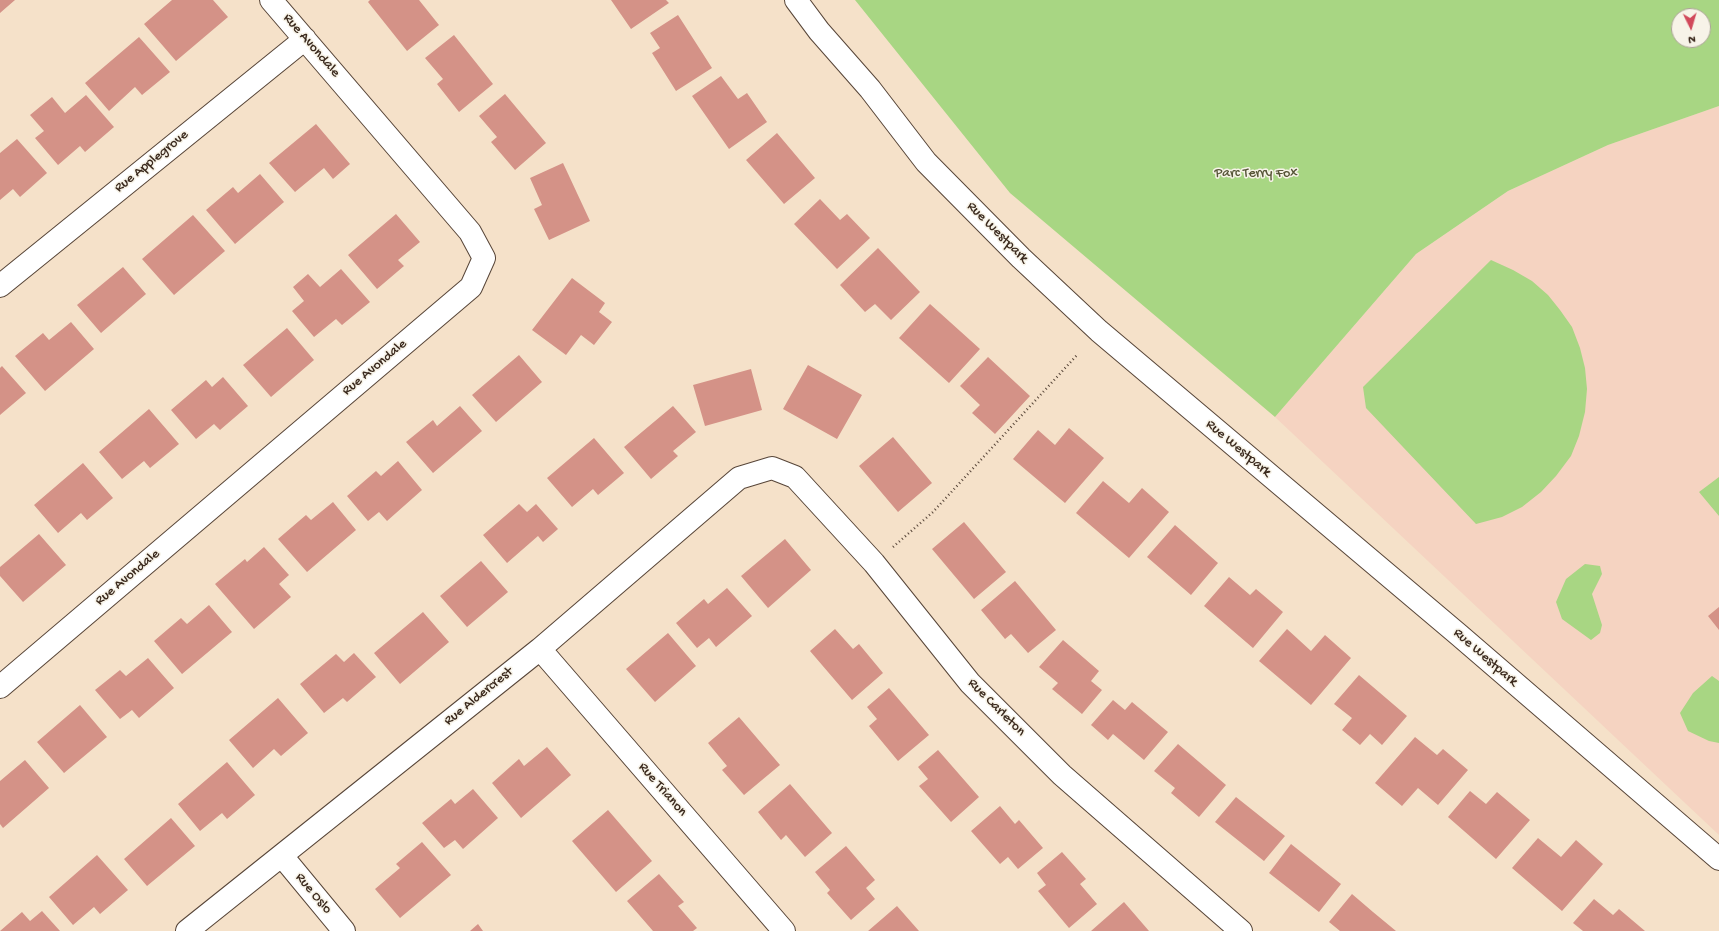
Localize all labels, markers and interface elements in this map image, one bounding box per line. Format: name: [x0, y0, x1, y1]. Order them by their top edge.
north arrow: [1671, 8, 1711, 48]
street label: Rue Avondale: [279, 11, 343, 81]
text: N: [1688, 33, 1696, 45]
street label: Rue Applegrove: [112, 127, 192, 197]
park label: Parc Terry Fox: [1214, 166, 1298, 182]
street label: Rue Westpark: [963, 199, 1031, 267]
street label: Rue Avondale: [339, 336, 411, 400]
street label: Rue Westpark: [1202, 417, 1274, 481]
street label: Rue Avondale: [92, 546, 164, 610]
street label: Rue Westpark: [1449, 625, 1521, 691]
street label: Rue Aldercrest: [441, 664, 517, 730]
street label: Rue Carleton: [964, 676, 1028, 740]
street label: Rue Trianon: [634, 760, 690, 820]
street label: Rue Oslo: [291, 870, 335, 918]

